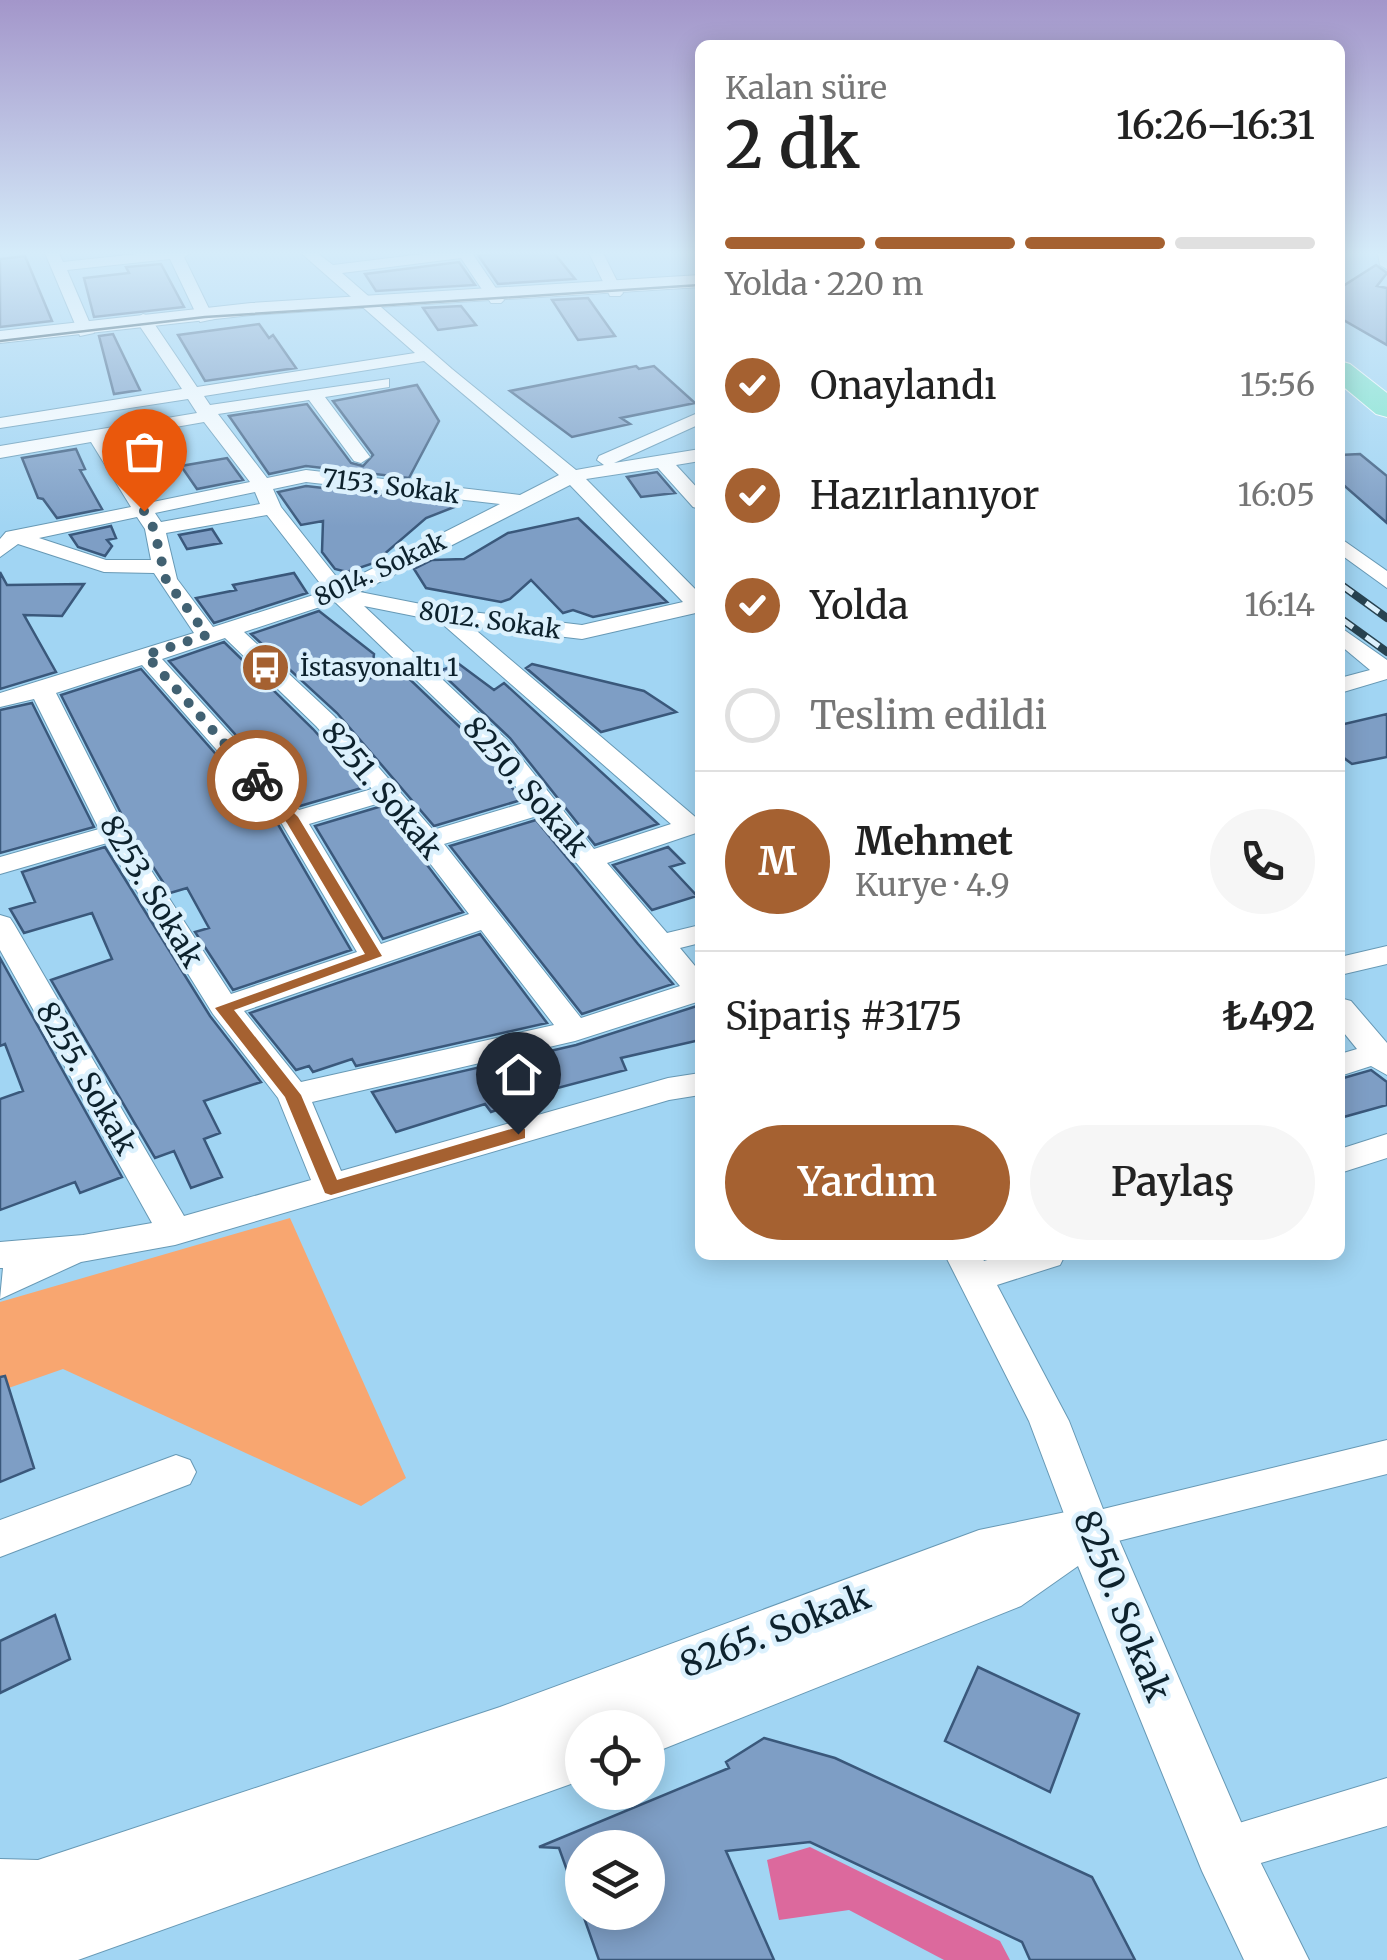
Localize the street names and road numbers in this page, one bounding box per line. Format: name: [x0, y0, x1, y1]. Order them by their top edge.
street label: 7153. Sokak: [321, 462, 462, 510]
street label: 8014. Sokak: [309, 525, 451, 613]
street label: 8012. Sokak: [417, 594, 563, 646]
street label: 8250. Sokak: [455, 708, 597, 864]
street label: 8251. Sokak: [314, 714, 450, 866]
street label: 8253. Sokak: [92, 808, 212, 974]
street label: 8255. Sokak: [28, 995, 146, 1161]
street label: 8250. Sokak: [1064, 1504, 1180, 1708]
street label: 8265. Sokak: [674, 1575, 876, 1687]

